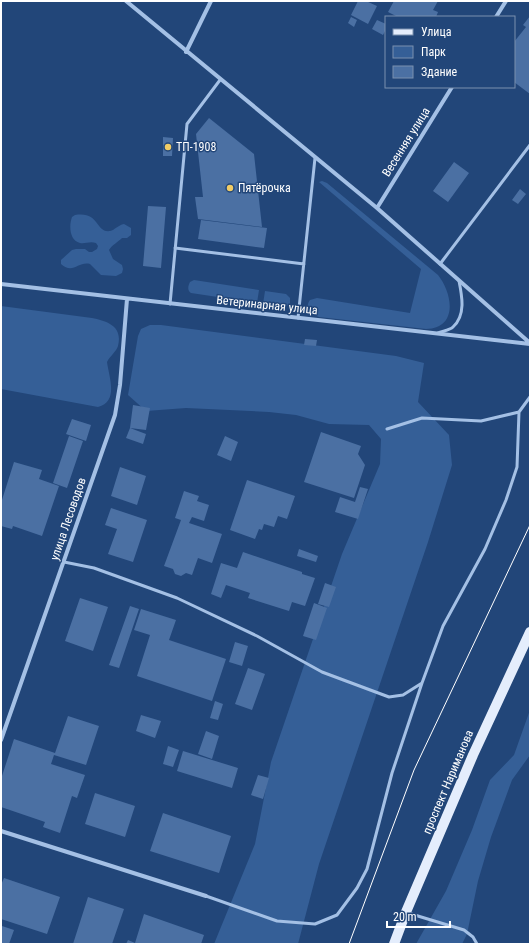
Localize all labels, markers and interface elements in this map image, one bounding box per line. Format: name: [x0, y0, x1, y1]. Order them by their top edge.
legend: [385, 16, 515, 88]
text: Улица: [421, 25, 452, 39]
text: Парк: [421, 45, 446, 59]
text: Здание: [421, 65, 458, 79]
street label: Весенняя улица: [379, 105, 433, 179]
place label: ТП-1908: [176, 140, 216, 154]
marker: ТП-1908: [163, 142, 173, 152]
place label: Пятёрочка: [238, 181, 291, 195]
marker: Пятёрочка: [225, 183, 235, 193]
street label: Ветеринарная улица: [216, 293, 319, 317]
street label: улица Лесоводов: [47, 476, 89, 562]
street label: проспект Нариманова: [420, 728, 476, 836]
scale bar: [387, 903, 450, 929]
text: 20 m: [393, 910, 417, 924]

